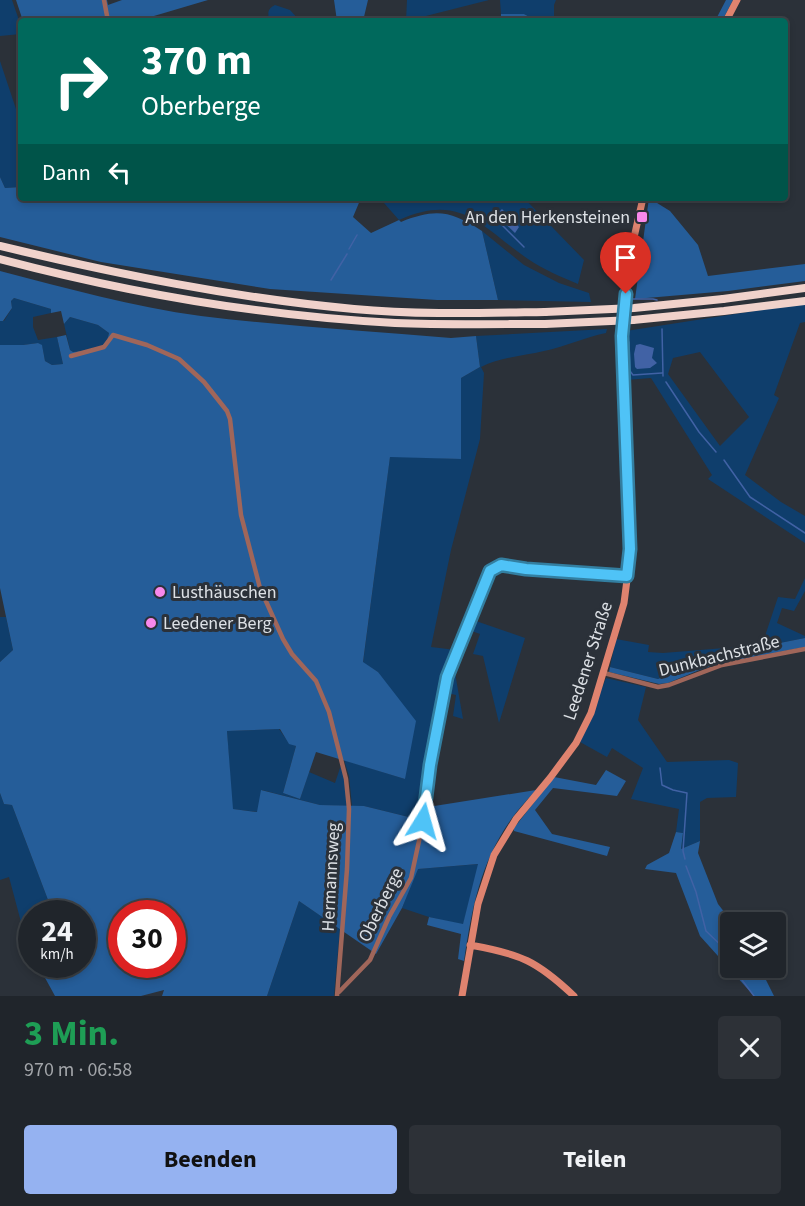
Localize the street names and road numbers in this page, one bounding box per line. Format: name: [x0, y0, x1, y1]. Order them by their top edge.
street label: Leedener Straße: [557, 598, 619, 724]
street label: Dunkbachstraße: [656, 629, 782, 683]
street label: Hermannsweg: [316, 822, 346, 932]
street label: Oberberge: [352, 864, 410, 946]

